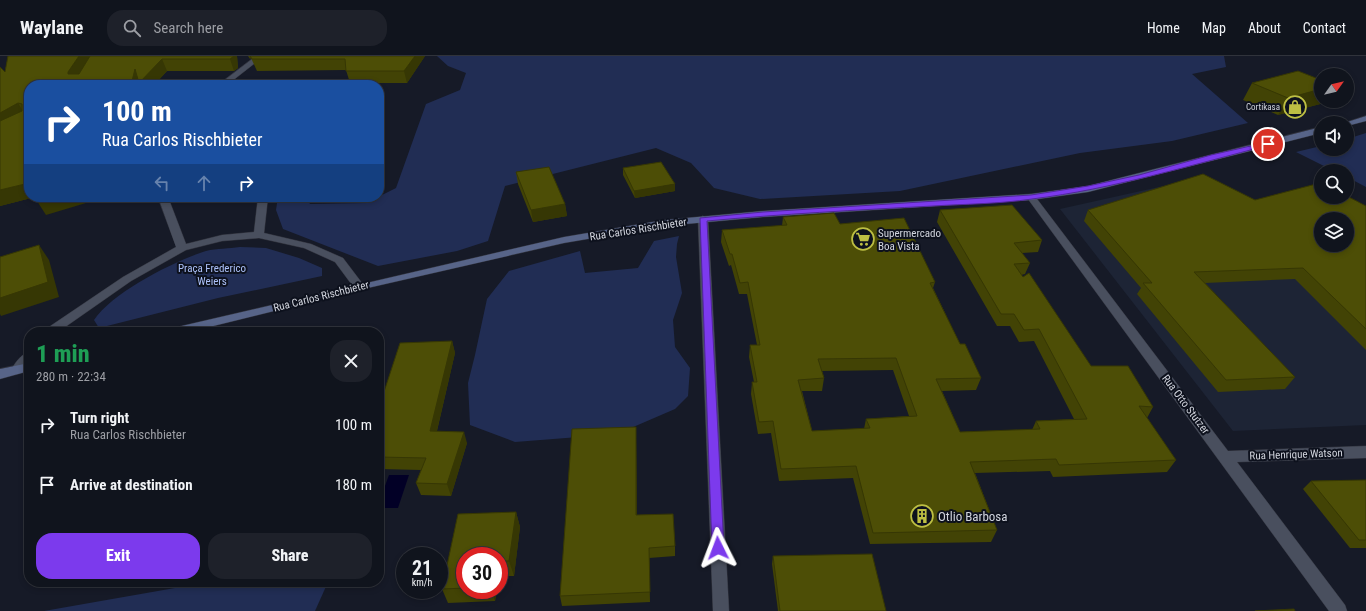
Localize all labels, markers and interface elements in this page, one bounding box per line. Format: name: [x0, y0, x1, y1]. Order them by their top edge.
search box: [107, 10, 387, 46]
text: Waylane: [20, 16, 83, 39]
icon: search: [121, 17, 143, 39]
text: Search here: [153, 19, 223, 37]
text: Home: [1147, 20, 1180, 36]
text: Map: [1202, 20, 1226, 36]
text: About: [1248, 20, 1281, 36]
text: Contact: [1303, 20, 1346, 36]
north arrow: [1314, 68, 1354, 108]
map controls: [1314, 68, 1354, 252]
shop icon: Cortikasa: [1282, 94, 1308, 120]
text: 100 m: [102, 95, 172, 128]
icon: right: [36, 96, 88, 148]
place label: Cortikasa: [1246, 102, 1280, 112]
button: sound: [1314, 116, 1354, 156]
pin: [1251, 127, 1285, 161]
text: Rua Carlos Rischbieter: [102, 129, 262, 150]
icon: arrive: [1257, 133, 1279, 155]
button: search: [1314, 164, 1354, 204]
icon: left: [151, 172, 173, 194]
icon: ahead: [193, 172, 215, 194]
icon: right: [235, 172, 257, 194]
button: layers: [1314, 212, 1354, 252]
street label: Rua Carlos Rischbieter: [589, 215, 688, 244]
supermarket icon: Supermercado Boa Vista: [850, 226, 876, 252]
place label: Supermercado Boa Vista: [878, 227, 941, 253]
park label: Praça Frederico Weiers: [178, 262, 246, 288]
street label: Rua Carlos Rischbieter: [272, 278, 371, 315]
text: 1 min: [36, 340, 90, 368]
button: close: [330, 340, 372, 382]
text: 280 m · 22:34: [36, 369, 106, 384]
street label: Rua Otto Stutzer: [1159, 372, 1212, 437]
text: Turn right: [70, 409, 129, 427]
icon: right: [36, 414, 58, 436]
text: 100 m: [335, 416, 372, 434]
text: Rua Carlos Rischbieter: [70, 427, 186, 442]
street label: Rua Henrique Watson: [1249, 446, 1343, 463]
icon: arrive: [36, 474, 58, 496]
text: Arrive at destination: [70, 476, 193, 494]
text: 180 m: [335, 476, 372, 494]
building icon: Otlio Barbosa: [909, 503, 935, 529]
place label: Otlio Barbosa: [938, 509, 1008, 524]
position arrow: [697, 527, 739, 569]
button: Exit: [36, 533, 200, 579]
button: Share: [208, 533, 372, 579]
speed limit sign: 30: [456, 547, 508, 599]
text: 21: [412, 556, 432, 580]
text: km/h: [412, 577, 432, 588]

